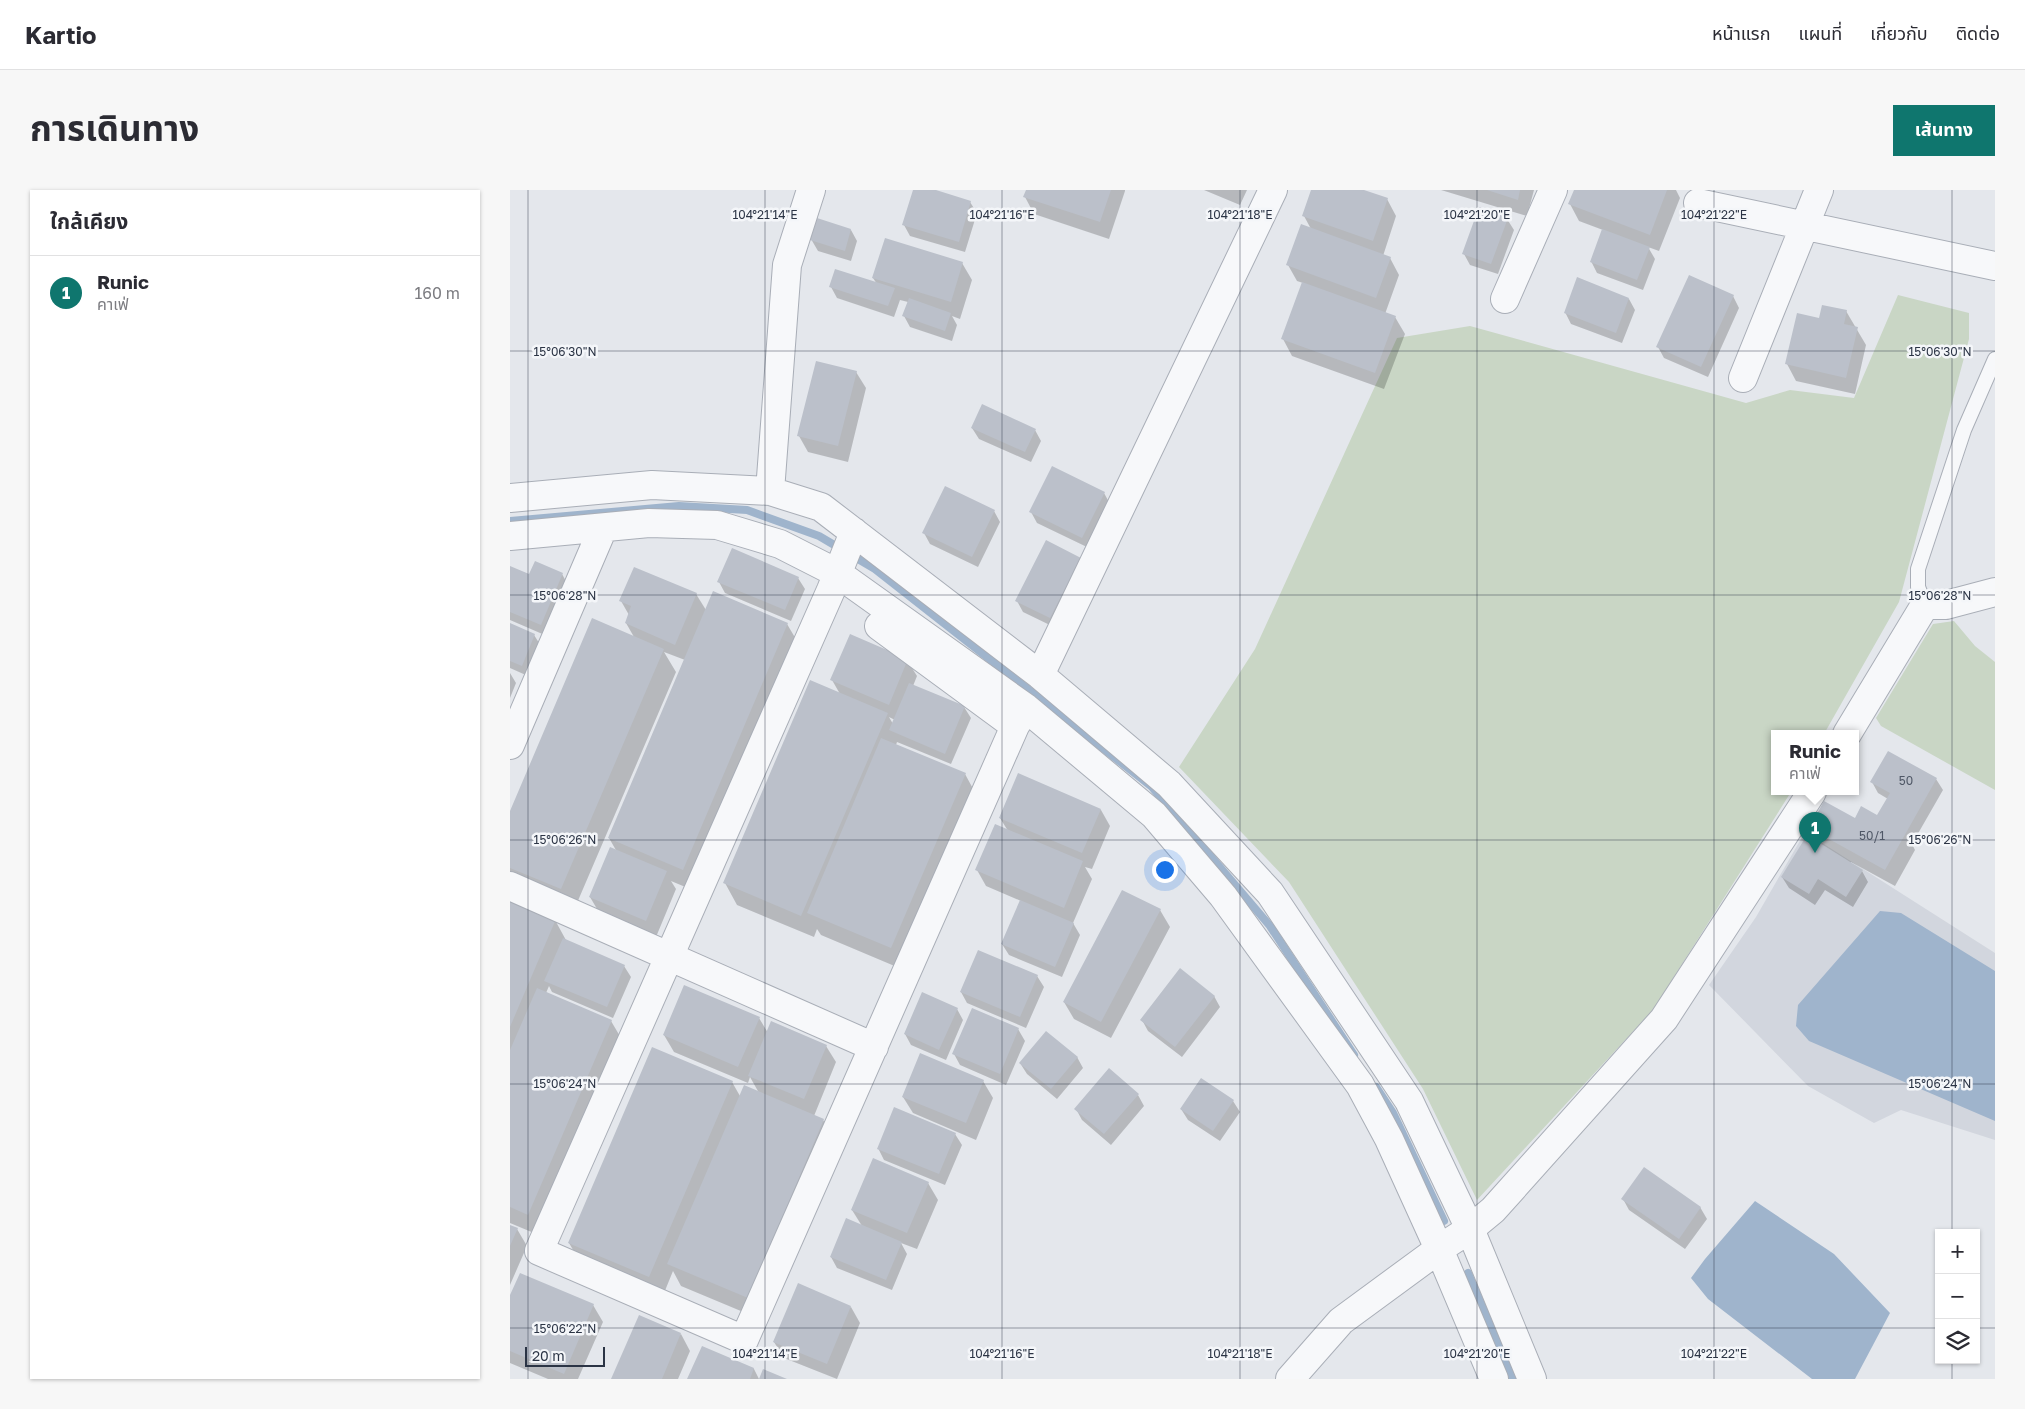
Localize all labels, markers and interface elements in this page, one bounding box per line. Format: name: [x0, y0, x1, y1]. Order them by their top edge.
text: Kartio: [25, 20, 97, 49]
text: หน้าแรก: [1712, 22, 1770, 44]
text: แผนที่: [1798, 22, 1842, 44]
text: เกี่ยวกับ: [1870, 22, 1928, 44]
text: ติดต่อ: [1956, 22, 2000, 44]
button: เส้นทาง: [1893, 105, 1995, 156]
text: การเดินทาง: [30, 107, 199, 149]
text: 104°21'14"E: [732, 207, 798, 222]
text: 104°21'16"E: [969, 207, 1035, 222]
text: 104°21'18"E: [1207, 207, 1273, 222]
text: 104°21'20"E: [1444, 207, 1510, 222]
text: 104°21'22"E: [1681, 207, 1747, 222]
text: ใกล้เคียง: [50, 208, 128, 234]
text: Runic: [97, 270, 149, 293]
text: 1: [62, 283, 70, 303]
text: 160 m: [414, 283, 460, 303]
text: คาเฟ่: [97, 294, 129, 314]
text: 15°06'30"N: [533, 344, 597, 359]
text: 15°06'30"N: [1908, 344, 1972, 359]
text: 15°06'28"N: [534, 588, 596, 603]
text: 15°06'28"N: [1909, 588, 1971, 603]
popup: [1771, 730, 1859, 795]
text: Runic: [1789, 739, 1841, 762]
text: คาเฟ่: [1789, 763, 1821, 783]
house number: 50: [1899, 773, 1913, 788]
pin: 1: [1799, 812, 1831, 853]
house number: 50/1: [1859, 828, 1885, 843]
text: 15°06'26"N: [534, 832, 596, 847]
text: 15°06'26"N: [1909, 832, 1971, 847]
your location: [1152, 857, 1178, 883]
text: 15°06'24"N: [534, 1076, 596, 1091]
text: 15°06'24"N: [1909, 1076, 1971, 1091]
map controls: [1935, 1229, 1980, 1364]
button: +: [1935, 1229, 1980, 1274]
button: −: [1935, 1274, 1980, 1319]
button: layers: [1935, 1319, 1980, 1364]
text: 15°06'22"N: [534, 1321, 596, 1336]
scale bar: [525, 1344, 605, 1367]
text: 104°21'14"E: [732, 1346, 798, 1361]
text: 104°21'16"E: [969, 1346, 1035, 1361]
text: 104°21'18"E: [1207, 1346, 1273, 1361]
text: 104°21'20"E: [1444, 1346, 1510, 1361]
text: 104°21'22"E: [1681, 1346, 1747, 1361]
text: 20 m: [532, 1347, 565, 1364]

